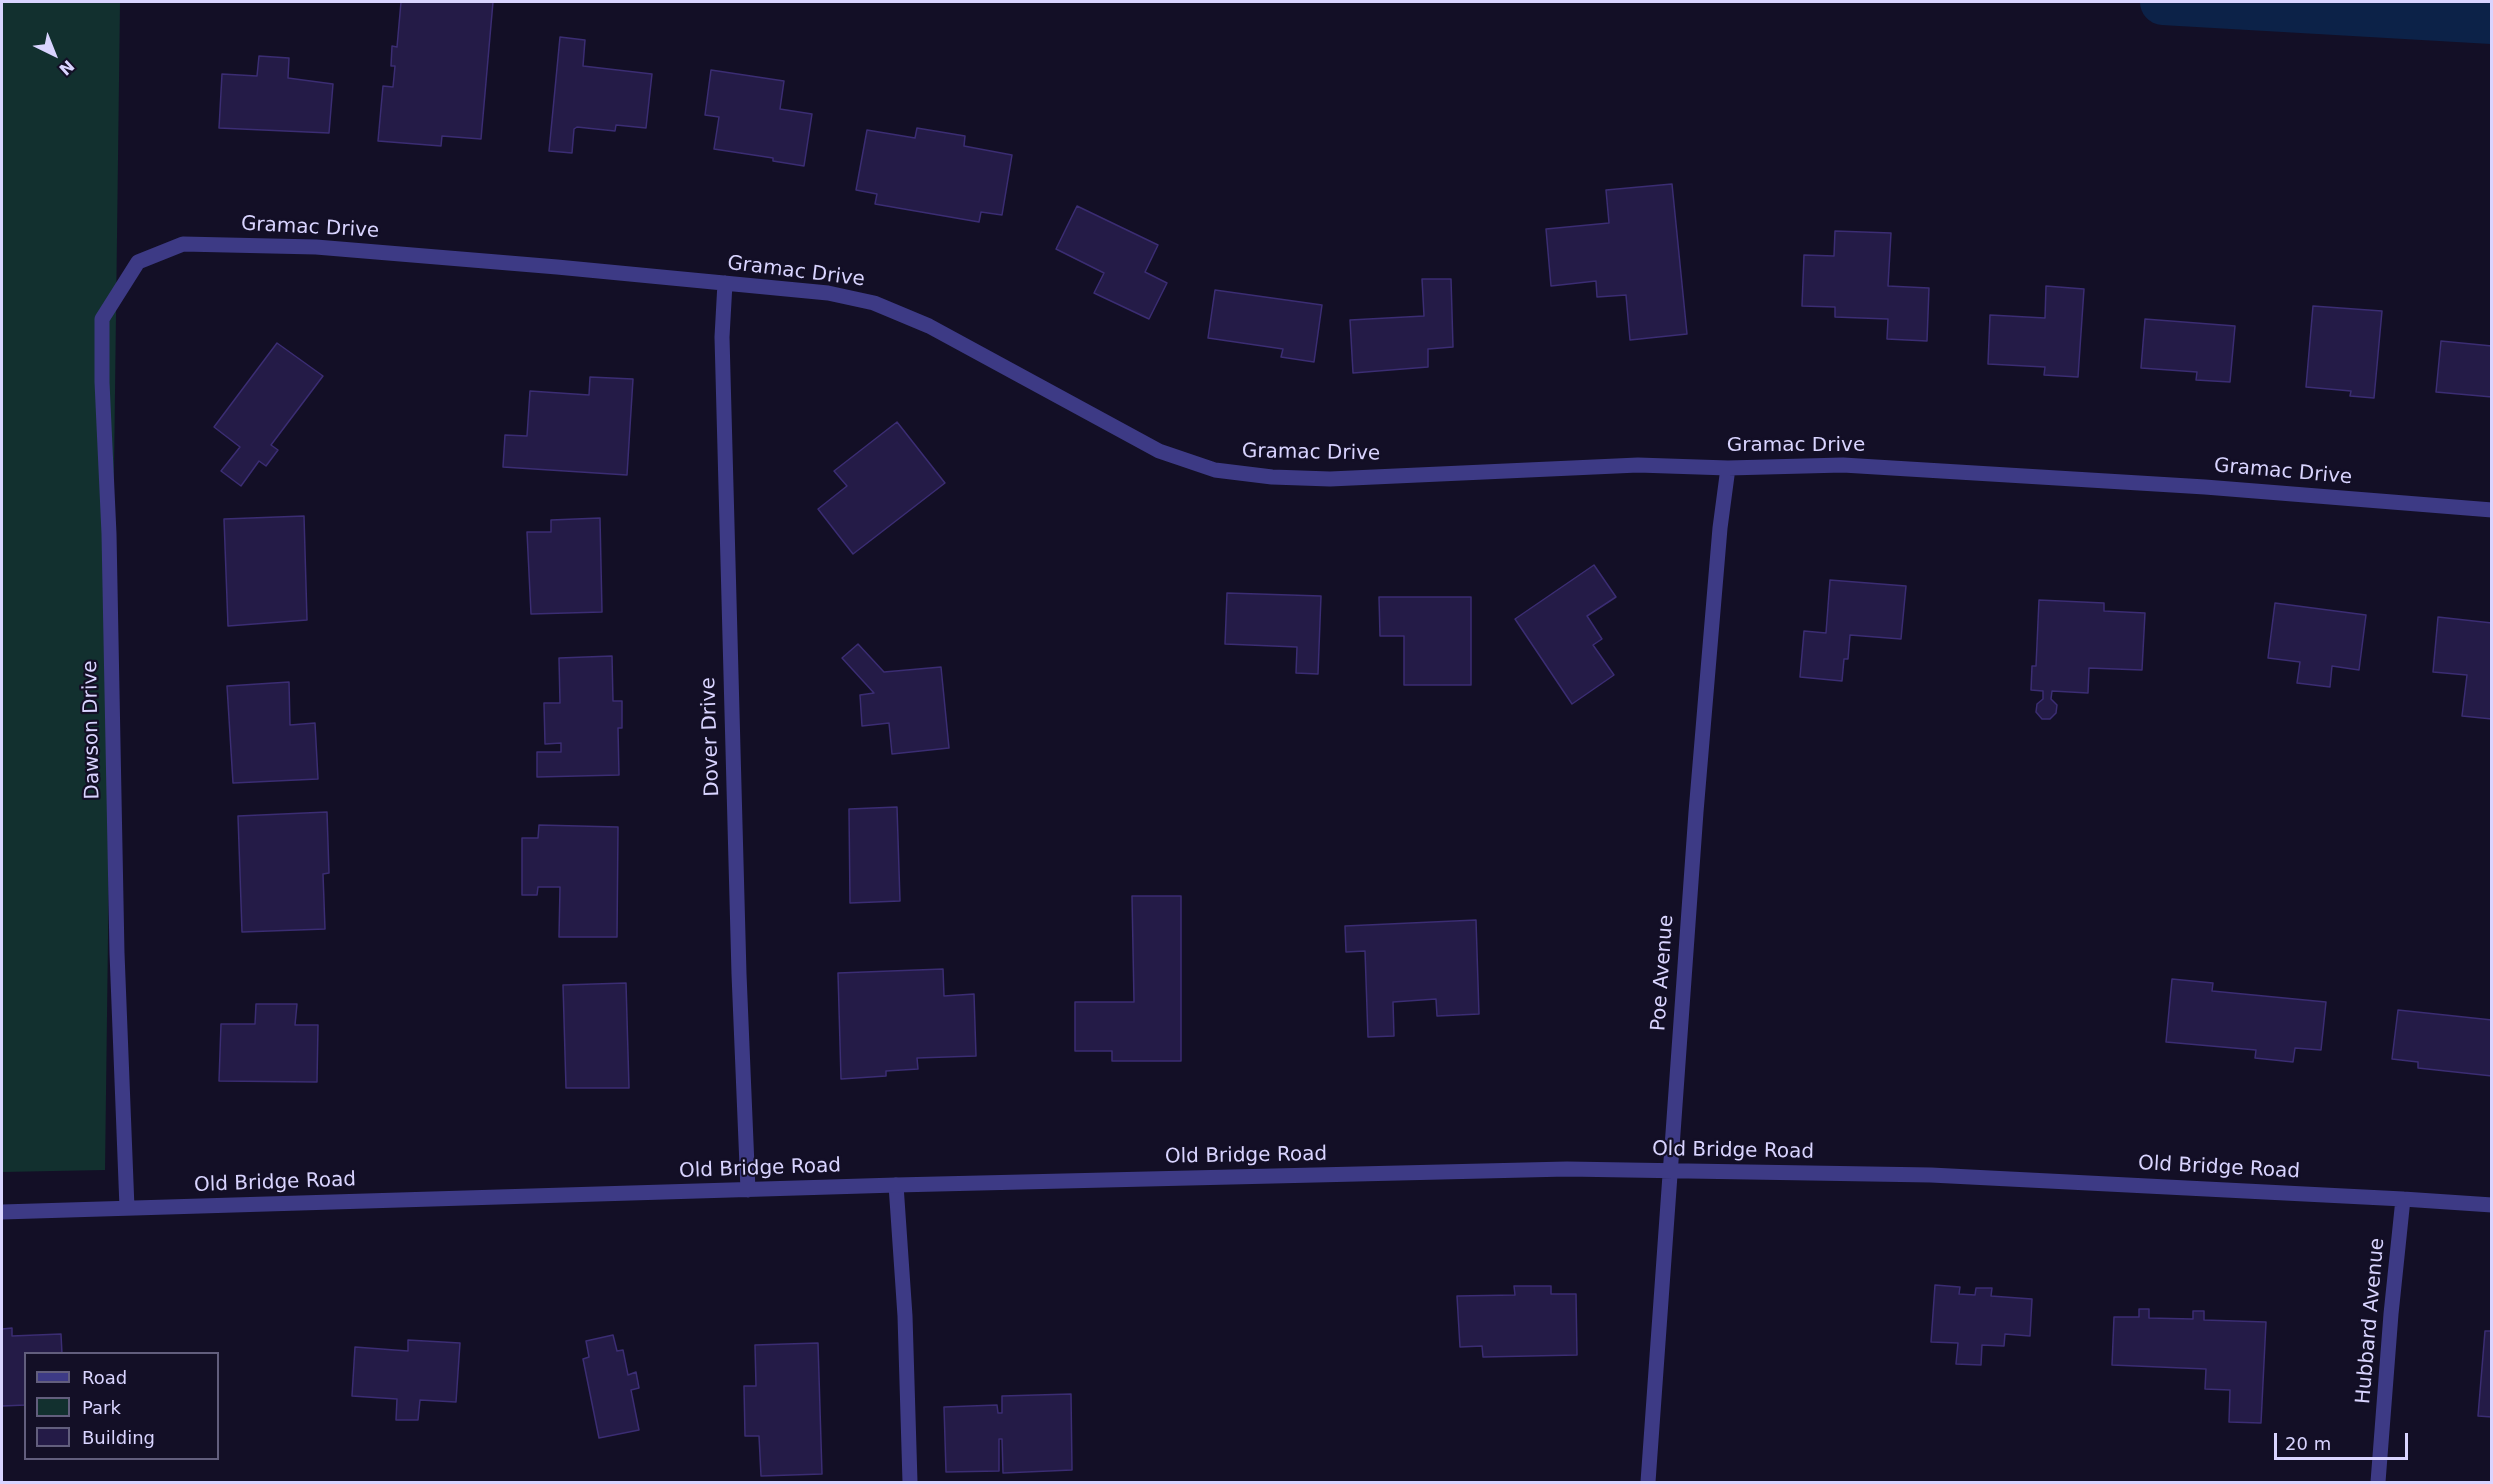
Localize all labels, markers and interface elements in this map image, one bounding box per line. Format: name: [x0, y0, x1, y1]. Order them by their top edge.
north arrow: [24, 24, 84, 84]
text: N: [55, 56, 78, 79]
street label: Gramac Drive: [240, 212, 380, 244]
street label: Gramac Drive: [726, 252, 866, 292]
street label: Gramac Drive: [1727, 434, 1865, 458]
street label: Gramac Drive: [1242, 440, 1380, 466]
street label: Gramac Drive: [2213, 454, 2353, 490]
street label: Dawson Drive: [79, 660, 105, 800]
street label: Dover Drive: [697, 677, 725, 797]
street label: Poe Avenue: [1647, 914, 1679, 1032]
street label: Old Bridge Road: [1652, 1138, 1814, 1164]
street label: Old Bridge Road: [1165, 1143, 1327, 1169]
street label: Old Bridge Road: [2137, 1152, 2301, 1184]
street label: Old Bridge Road: [679, 1154, 841, 1184]
street label: Old Bridge Road: [194, 1168, 356, 1198]
street label: Hubbard Avenue: [2352, 1237, 2390, 1405]
legend: [24, 1352, 219, 1460]
text: Road: [82, 1367, 127, 1388]
text: Park: [82, 1397, 121, 1418]
scale bar: [2277, 1421, 2410, 1459]
text: Building: [82, 1427, 155, 1448]
text: 20 m: [2285, 1433, 2331, 1454]

